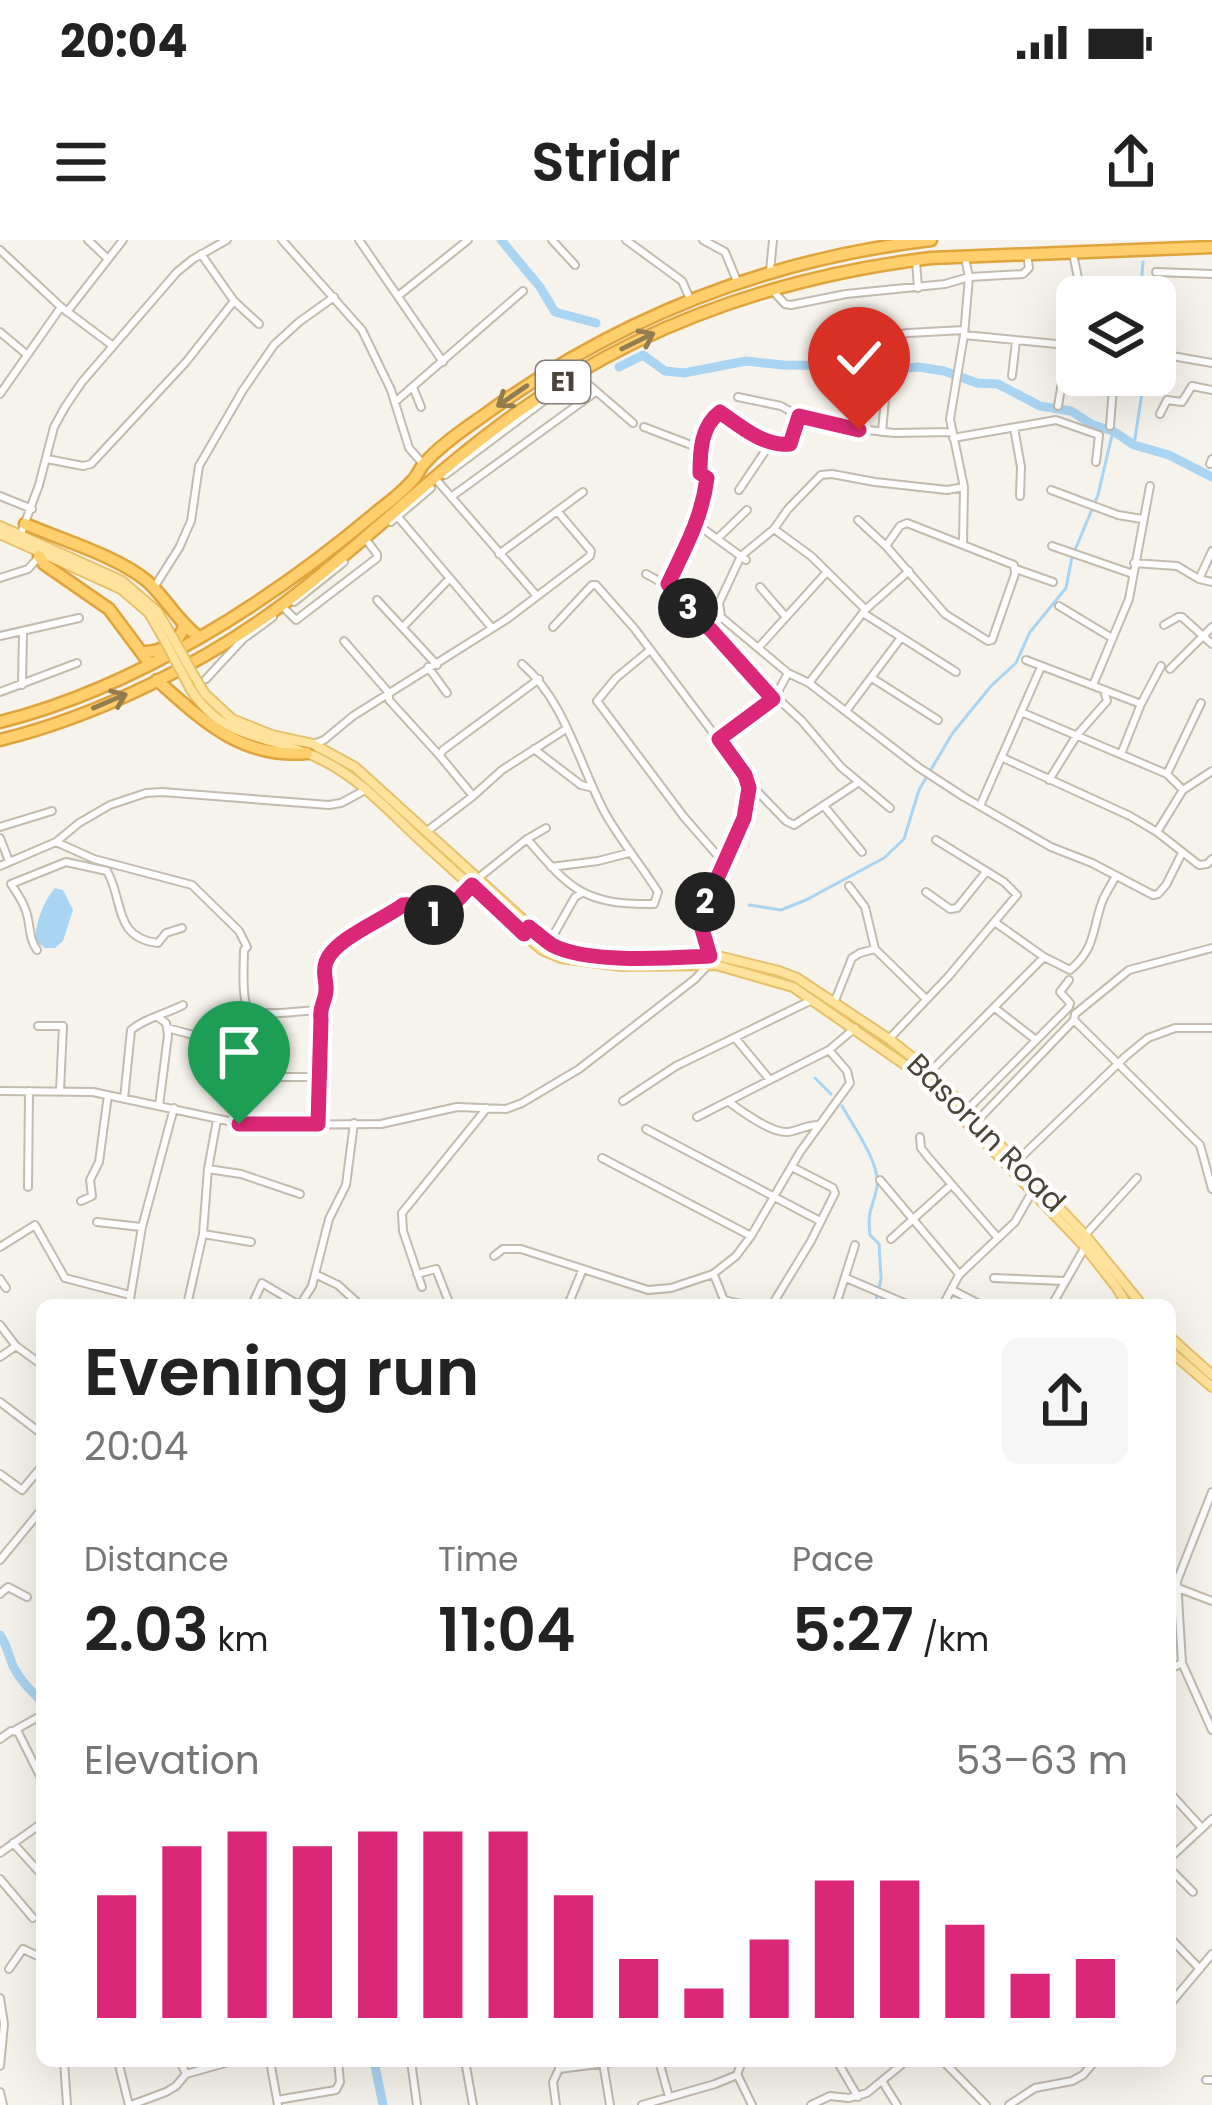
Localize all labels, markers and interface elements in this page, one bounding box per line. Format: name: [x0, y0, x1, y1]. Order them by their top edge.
text: 20:04: [60, 10, 188, 73]
text: Stridr: [531, 124, 681, 200]
icon: menu: [48, 129, 114, 195]
icon: share: [1098, 129, 1164, 195]
map controls: [1056, 276, 1176, 396]
button: layers: [1056, 276, 1176, 396]
pin: [808, 307, 910, 430]
icon: check: [826, 325, 892, 391]
one-way arrow: [619, 329, 655, 351]
road number: E1: [536, 361, 590, 403]
one-way arrow: [495, 383, 529, 408]
pin: 3: [658, 578, 718, 638]
text: 3: [678, 584, 698, 631]
one-way arrow: [91, 688, 127, 710]
pin: 2: [675, 872, 735, 932]
text: 2: [696, 878, 714, 925]
pin: 1: [404, 885, 464, 945]
text: 1: [428, 891, 440, 938]
pin: [188, 1001, 290, 1124]
icon: arrive: [206, 1019, 272, 1085]
street label: Basorun Road: [897, 1044, 1075, 1222]
text: Evening run: [84, 1326, 479, 1418]
button: share: [1002, 1338, 1128, 1464]
text: 20:04: [84, 1419, 188, 1474]
text: Distance: [84, 1536, 229, 1583]
text: Time: [438, 1536, 518, 1583]
text: Pace: [792, 1536, 874, 1583]
text: 2.03: [84, 1588, 209, 1672]
text: 11:04: [438, 1588, 576, 1672]
text: 5:27: [792, 1588, 914, 1672]
text: km: [209, 1616, 269, 1663]
text: /km: [914, 1616, 989, 1663]
text: Elevation: [84, 1733, 260, 1788]
text: 53–63 m: [956, 1733, 1128, 1788]

